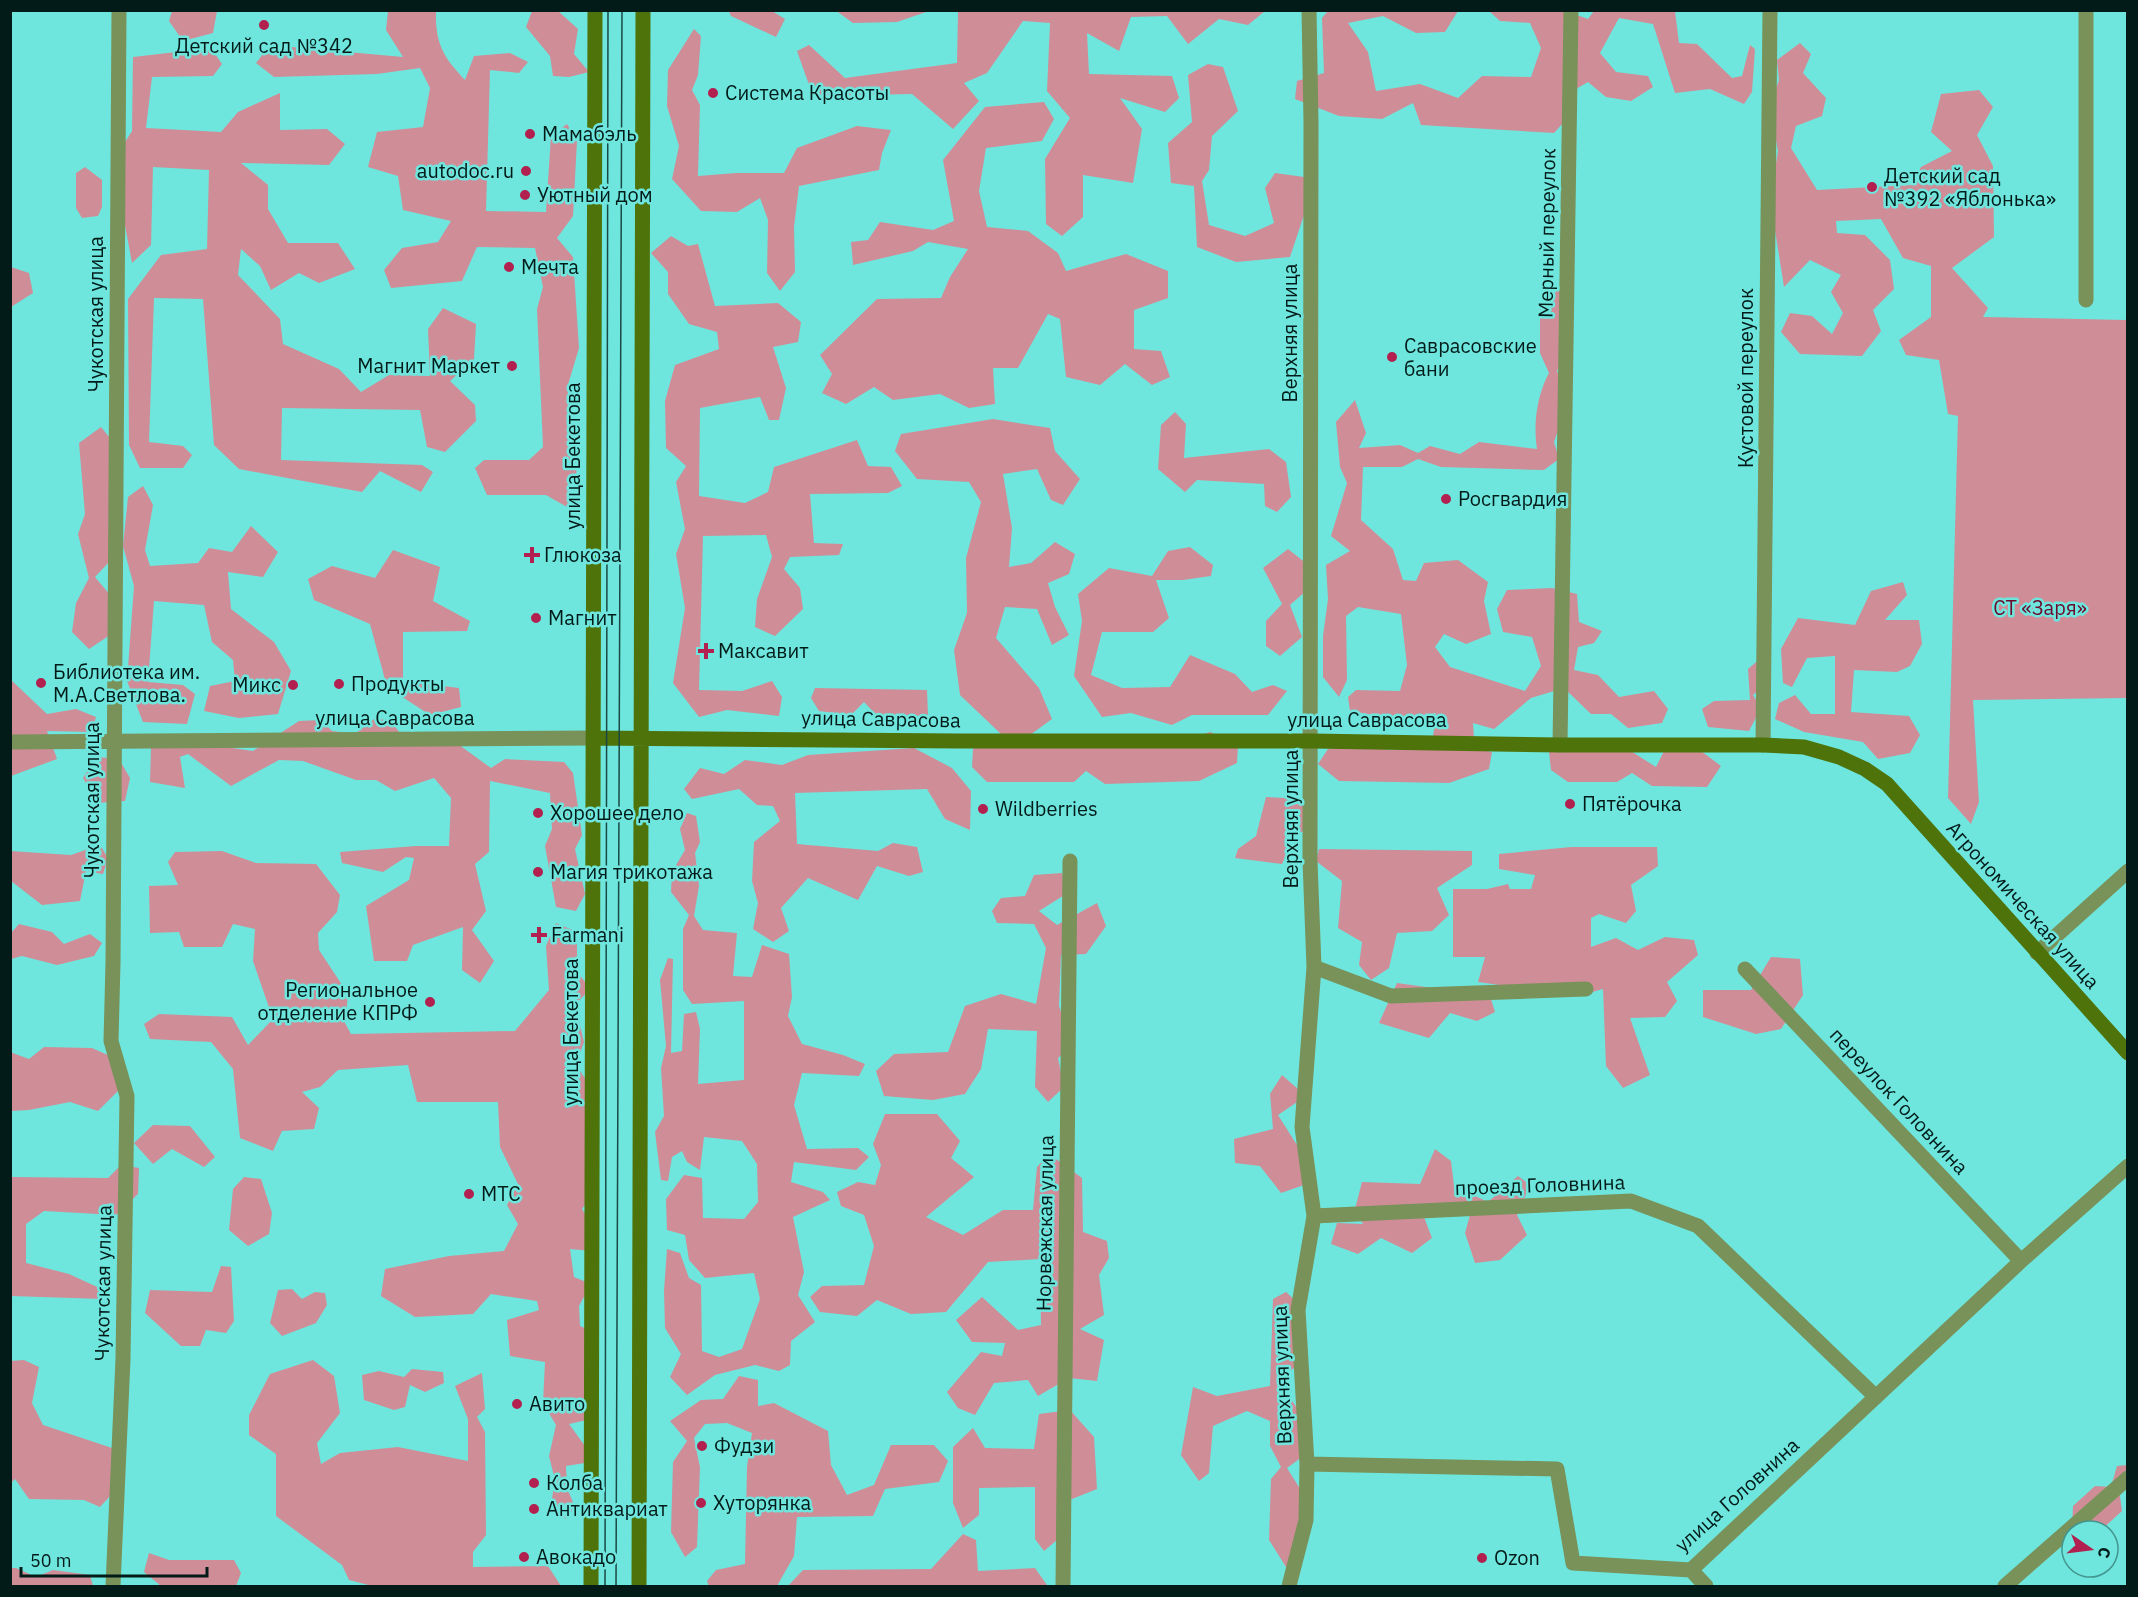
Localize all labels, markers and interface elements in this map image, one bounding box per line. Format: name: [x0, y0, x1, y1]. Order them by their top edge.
marker: Детский сад №342: [257, 18, 271, 32]
place label: Детский сад №342: [175, 32, 353, 59]
place label: Система Красоты: [725, 79, 889, 106]
marker: Система Красоты: [706, 86, 720, 100]
place label: Мамабэль: [542, 120, 637, 147]
marker: Мамабэль: [523, 127, 537, 141]
street label: Мерный переулок: [1532, 148, 1561, 318]
place label: autodoc.ru: [417, 157, 514, 184]
place label: Детский сад №392 «Яблонька»: [1884, 162, 2056, 212]
marker: autodoc.ru: [519, 164, 533, 178]
marker: Детский сад №392 «Яблонька»: [1865, 180, 1879, 194]
place label: Уютный дом: [537, 181, 653, 208]
marker: Уютный дом: [518, 188, 532, 202]
street label: Чукотская улица: [82, 236, 109, 392]
place label: Мечта: [521, 253, 579, 280]
marker: Мечта: [502, 260, 516, 274]
street label: Верхняя улица: [1276, 263, 1303, 402]
street label: Кустовой переулок: [1732, 288, 1759, 468]
place label: Саврасовские бани: [1404, 332, 1537, 382]
marker: Саврасовские бани: [1385, 350, 1399, 364]
place label: Магнит Маркет: [357, 352, 501, 379]
marker: Магнит Маркет: [505, 359, 519, 373]
street label: улица Бекетова: [559, 382, 586, 530]
place label: Росгвардия: [1458, 485, 1567, 512]
marker: Росгвардия: [1439, 492, 1453, 506]
place label: Глюкоза: [544, 541, 622, 568]
marker: Глюкоза: [525, 548, 539, 562]
park label: СТ «Заря»: [1993, 594, 2087, 621]
place label: Магнит: [548, 604, 617, 631]
marker: Магнит: [529, 611, 543, 625]
place label: Максавит: [718, 637, 809, 664]
marker: Максавит: [699, 644, 713, 658]
place label: Библиотека им. М.А.Светлова.: [53, 658, 200, 708]
place label: Продукты: [351, 670, 444, 697]
place label: Микс: [232, 671, 281, 698]
marker: Библиотека им. М.А.Светлова.: [34, 676, 48, 690]
marker: Продукты: [332, 677, 346, 691]
marker: Микс: [286, 678, 300, 692]
street label: улица Саврасова: [315, 704, 475, 731]
street label: улица Саврасова: [801, 704, 961, 733]
street label: улица Саврасова: [1287, 706, 1447, 733]
street label: Чукотская улица: [78, 722, 105, 878]
street label: Верхняя улица: [1277, 749, 1304, 888]
place label: Пятёрочка: [1582, 790, 1682, 817]
place label: Wildberries: [995, 795, 1098, 822]
marker: Пятёрочка: [1563, 797, 1577, 811]
place label: Хорошее дело: [550, 799, 684, 826]
marker: Wildberries: [976, 802, 990, 816]
marker: Хорошее дело: [531, 806, 545, 820]
street label: Агрономическая улица: [1941, 815, 2106, 995]
place label: Магия трикотажа: [550, 858, 713, 885]
marker: Магия трикотажа: [531, 865, 545, 879]
place label: Farmani: [551, 921, 624, 948]
marker: Farmani: [532, 928, 546, 942]
street label: улица Бекетова: [557, 958, 584, 1106]
place label: Региональное отделение КПРФ: [258, 976, 418, 1026]
marker: Региональное отделение КПРФ: [423, 995, 437, 1009]
street label: переулок Головнина: [1824, 1021, 1975, 1180]
street label: Норвежская улица: [1029, 1134, 1060, 1311]
street label: проезд Головнина: [1454, 1168, 1626, 1201]
place label: МТС: [481, 1180, 521, 1207]
marker: МТС: [462, 1187, 476, 1201]
street label: Чукотская улица: [88, 1204, 117, 1361]
street label: Верхняя улица: [1266, 1305, 1297, 1445]
place label: Авито: [529, 1390, 585, 1417]
marker: Авито: [510, 1397, 524, 1411]
street label: улица Головнина: [1669, 1431, 1805, 1558]
place label: Фудзи: [714, 1432, 774, 1459]
marker: Фудзи: [695, 1439, 709, 1453]
place label: Колба: [546, 1469, 603, 1496]
marker: Колба: [527, 1476, 541, 1490]
place label: Хуторянка: [713, 1489, 811, 1516]
place label: Антиквариат: [546, 1495, 668, 1522]
marker: Хуторянка: [694, 1496, 708, 1510]
marker: Антиквариат: [527, 1502, 541, 1516]
north arrow: [2060, 1519, 2120, 1579]
scale bar: [21, 1540, 207, 1578]
place label: Авокадо: [536, 1543, 616, 1570]
place label: Ozon: [1494, 1544, 1540, 1571]
text: С: [2094, 1545, 2116, 1560]
text: 50 m: [30, 1549, 72, 1572]
marker: Авокадо: [517, 1550, 531, 1564]
marker: Ozon: [1475, 1551, 1489, 1565]

